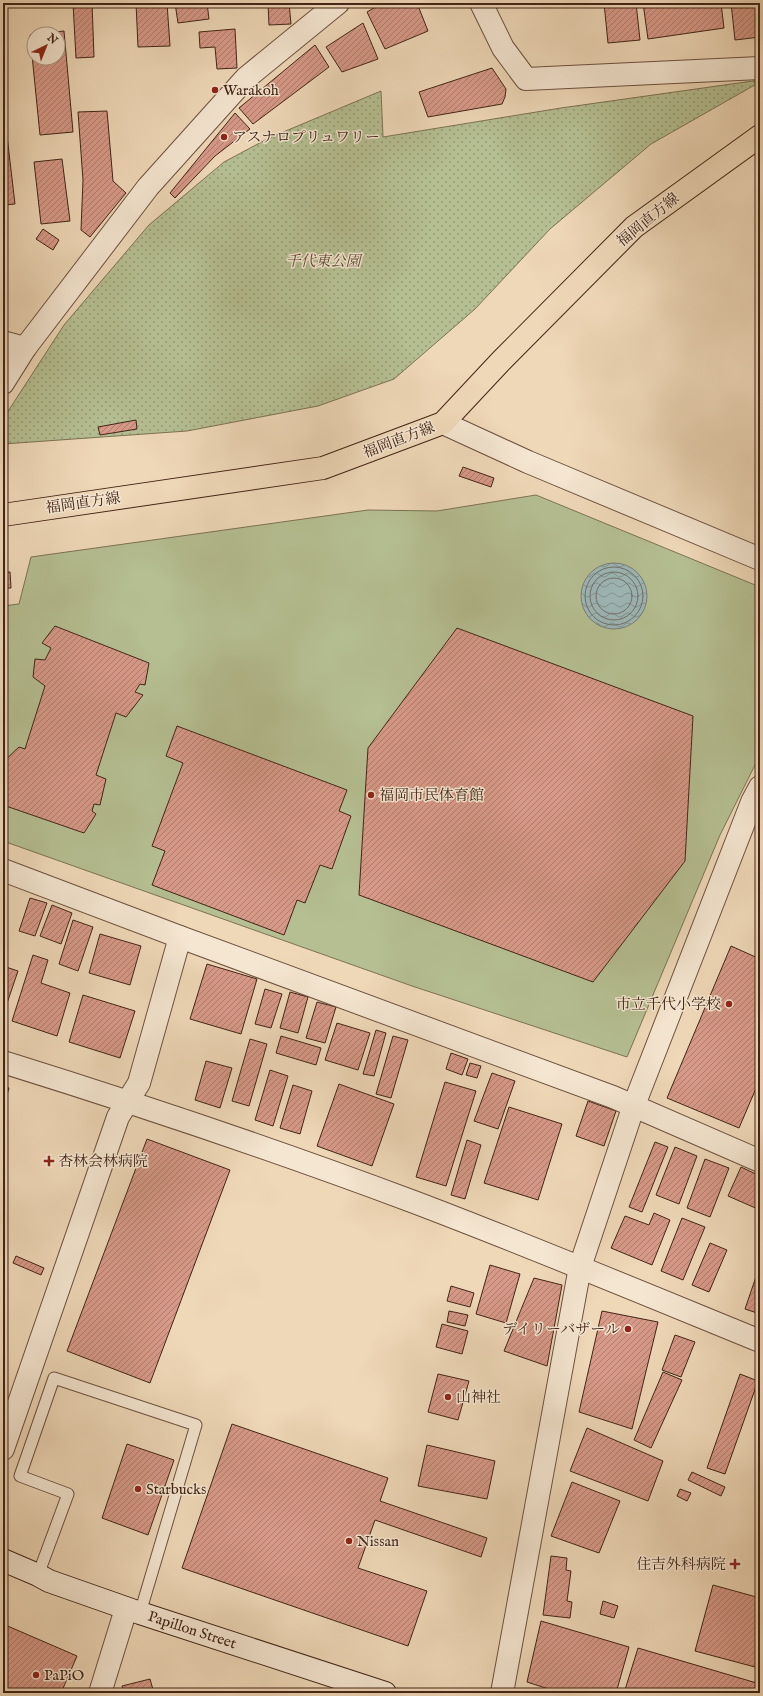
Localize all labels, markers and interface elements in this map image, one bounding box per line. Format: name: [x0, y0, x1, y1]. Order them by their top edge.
north arrow: [26, 26, 66, 66]
text: N: [43, 30, 61, 48]
place label: Warakoh: [223, 81, 279, 100]
marker: Warakoh: [210, 85, 220, 95]
place label: アスナロプリュワリー: [232, 128, 380, 147]
marker: アスナロプリュワリー: [219, 132, 229, 142]
street label: 福岡直方線: [613, 189, 683, 251]
park label: 千代東公園: [285, 252, 363, 271]
street label: 福岡直方線: [361, 418, 437, 462]
street label: 福岡直方線: [45, 488, 121, 518]
place label: 福岡市民体育館: [379, 786, 484, 805]
marker: 福岡市民体育館: [366, 790, 376, 800]
place label: 市立千代小学校: [616, 995, 721, 1014]
marker: 市立千代小学校: [724, 999, 734, 1009]
place label: 杏林会林病院: [58, 1152, 148, 1171]
marker: 杏林会林病院: [43, 1155, 55, 1167]
place label: デイリーバザール: [502, 1320, 620, 1339]
marker: デイリーバザール: [623, 1324, 633, 1334]
place label: 山神社: [456, 1388, 501, 1407]
marker: 山神社: [443, 1392, 453, 1402]
place label: Starbucks: [146, 1480, 206, 1499]
marker: Starbucks: [133, 1484, 143, 1494]
place label: Nissan: [357, 1532, 399, 1551]
marker: Nissan: [344, 1536, 354, 1546]
place label: 住吉外科病院: [636, 1555, 726, 1574]
marker: 住吉外科病院: [729, 1558, 741, 1570]
street label: Papillon Street: [145, 1607, 239, 1653]
place label: PaPiO: [44, 1666, 84, 1685]
marker: PaPiO: [31, 1670, 41, 1680]

